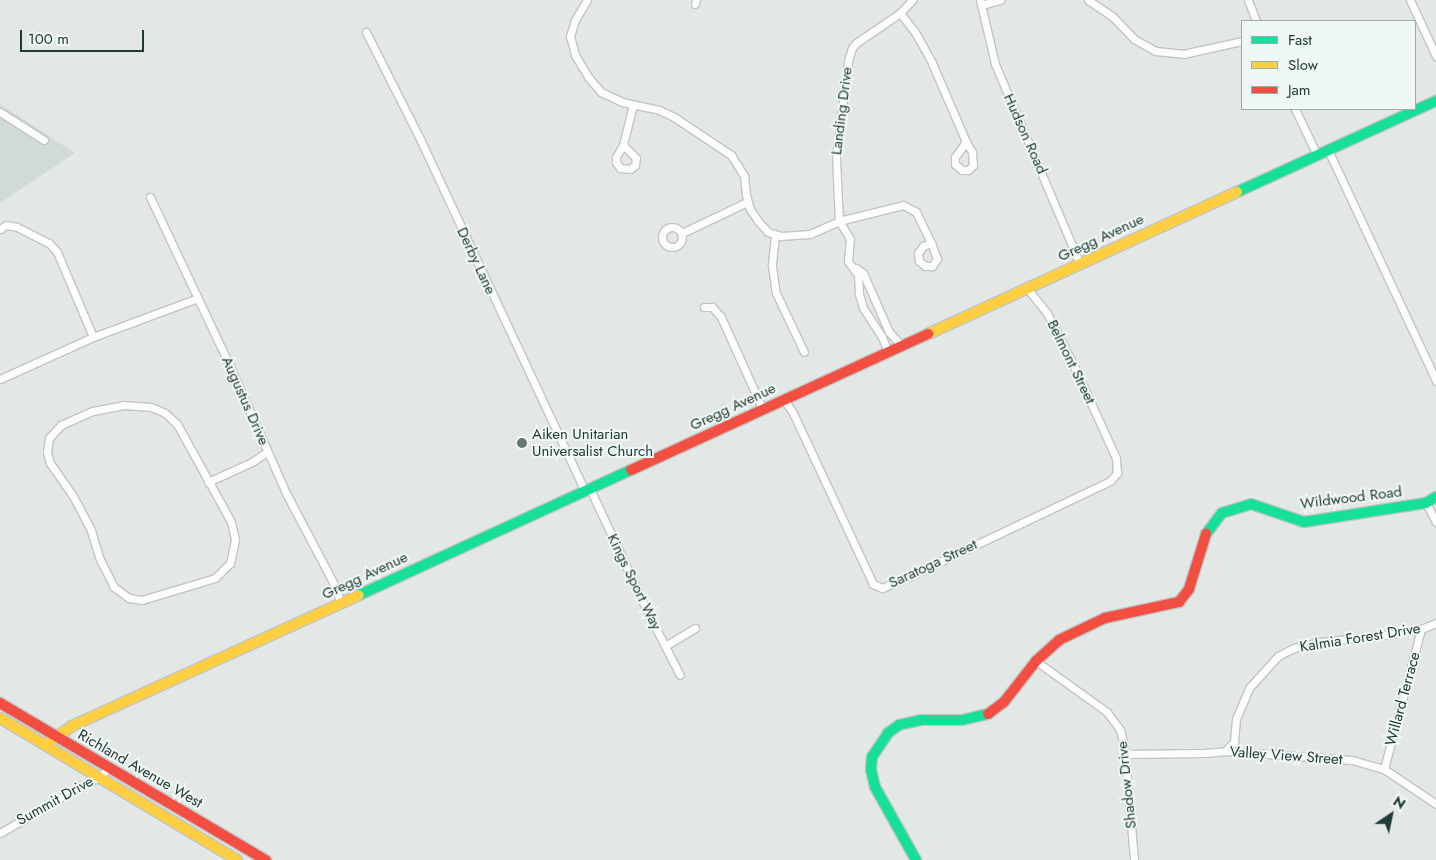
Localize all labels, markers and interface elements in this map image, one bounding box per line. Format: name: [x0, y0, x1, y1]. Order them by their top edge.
scale bar: [22, 20, 146, 52]
legend: [1241, 20, 1416, 110]
text: 100 m: [28, 28, 69, 50]
text: Fast: [1288, 29, 1312, 51]
text: Slow: [1288, 54, 1318, 76]
street label: Landing Drive: [828, 66, 856, 156]
text: Jam: [1288, 79, 1311, 101]
street label: Hudson Road: [999, 91, 1051, 177]
street label: Gregg Avenue: [1055, 210, 1147, 266]
street label: Derby Lane: [453, 225, 499, 297]
street label: Belmont Street: [1043, 317, 1099, 407]
street label: Augustus Drive: [217, 354, 273, 448]
street label: Gregg Avenue: [687, 379, 779, 435]
place label: Aiken Unitarian Universalist Church: [532, 425, 653, 460]
marker: Aiken Unitarian Universalist Church: [516, 437, 528, 449]
street label: Wildwood Road: [1299, 483, 1403, 513]
street label: Kings Sport Way: [603, 531, 665, 633]
street label: Saratoga Street: [886, 536, 980, 592]
street label: Gregg Avenue: [319, 548, 411, 604]
street label: Kalmia Forest Drive: [1298, 620, 1422, 656]
street label: Willard Terrace: [1382, 650, 1424, 748]
street label: Richland Avenue West: [74, 726, 206, 812]
street label: Shadow Drive: [1113, 740, 1141, 830]
street label: Valley View Street: [1229, 743, 1343, 769]
street label: Summit Drive: [14, 773, 96, 829]
north arrow: [1366, 790, 1416, 840]
text: N: [1389, 791, 1410, 814]

